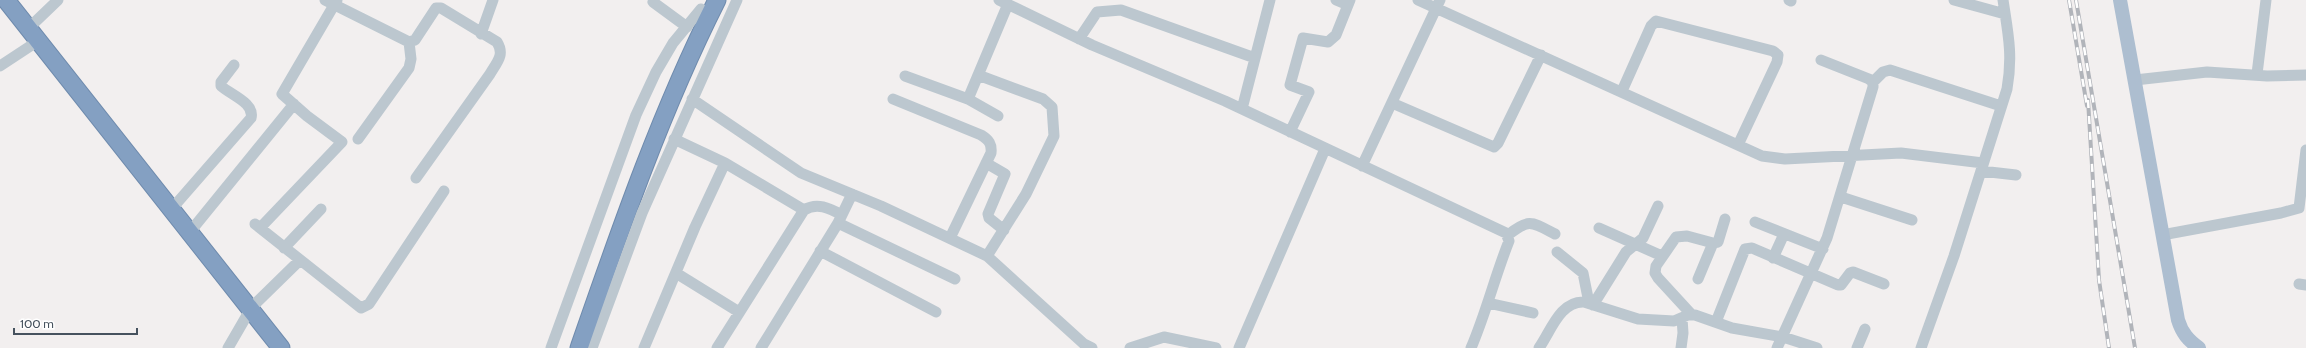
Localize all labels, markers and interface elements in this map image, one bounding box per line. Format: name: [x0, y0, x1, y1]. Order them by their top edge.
scale bar: [14, 310, 137, 336]
text: 100 m: [20, 316, 54, 331]

